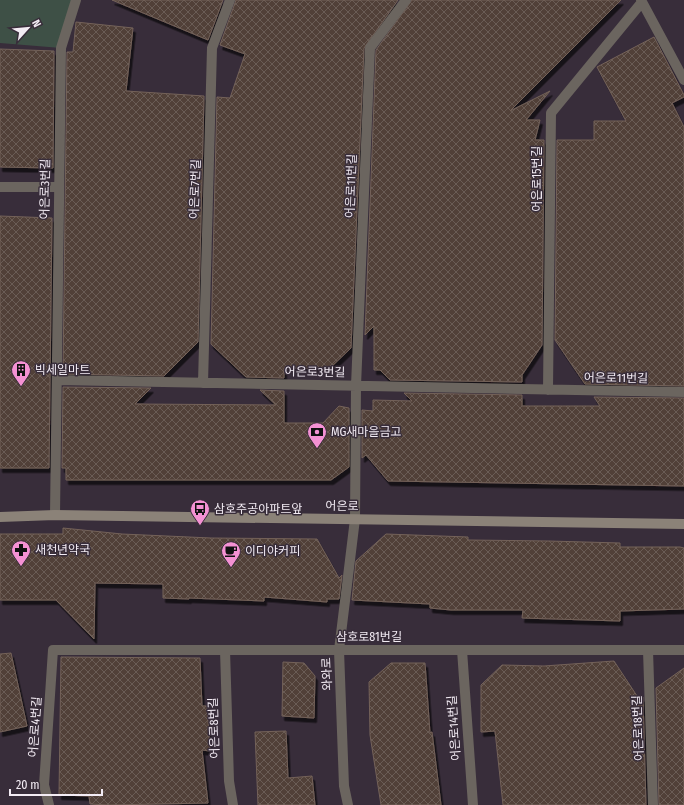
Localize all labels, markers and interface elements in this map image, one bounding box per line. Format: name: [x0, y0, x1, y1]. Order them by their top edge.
north arrow: [8, 8, 48, 48]
text: N: [29, 18, 44, 30]
street label: 어은로15번길: [530, 146, 544, 212]
street label: 어은로11번길: [343, 154, 359, 218]
street label: 어은로3번길: [37, 159, 53, 219]
street label: 어은로7번길: [187, 159, 203, 219]
building icon: 빅세일마트: [10, 359, 32, 387]
place label: 빅세일마트: [35, 363, 90, 377]
street label: 어은로3번길: [285, 364, 345, 380]
street label: 어은로11번길: [584, 370, 648, 386]
bank icon: MG새마을금고: [306, 421, 328, 449]
place label: MG새마을금고: [331, 425, 402, 439]
bus stop icon: 삼호주공아파트앞: [189, 498, 211, 526]
street label: 어은로: [325, 499, 359, 513]
place label: 삼호주공아파트앞: [214, 502, 302, 516]
pharmacy icon: 새천년약국: [10, 539, 32, 567]
cafe icon: 이디야커피: [220, 540, 242, 568]
place label: 새천년약국: [35, 543, 90, 557]
place label: 이디야커피: [245, 544, 300, 558]
street label: 삼호로81번길: [336, 630, 402, 644]
street label: 와와로: [319, 657, 335, 691]
street label: 어은로14번길: [445, 695, 463, 761]
street label: 어은로18번길: [630, 695, 646, 761]
street label: 어은로4번길: [26, 696, 44, 758]
street label: 어은로8번길: [206, 697, 222, 759]
scale bar: [10, 771, 102, 797]
text: 20 m: [16, 778, 40, 792]

